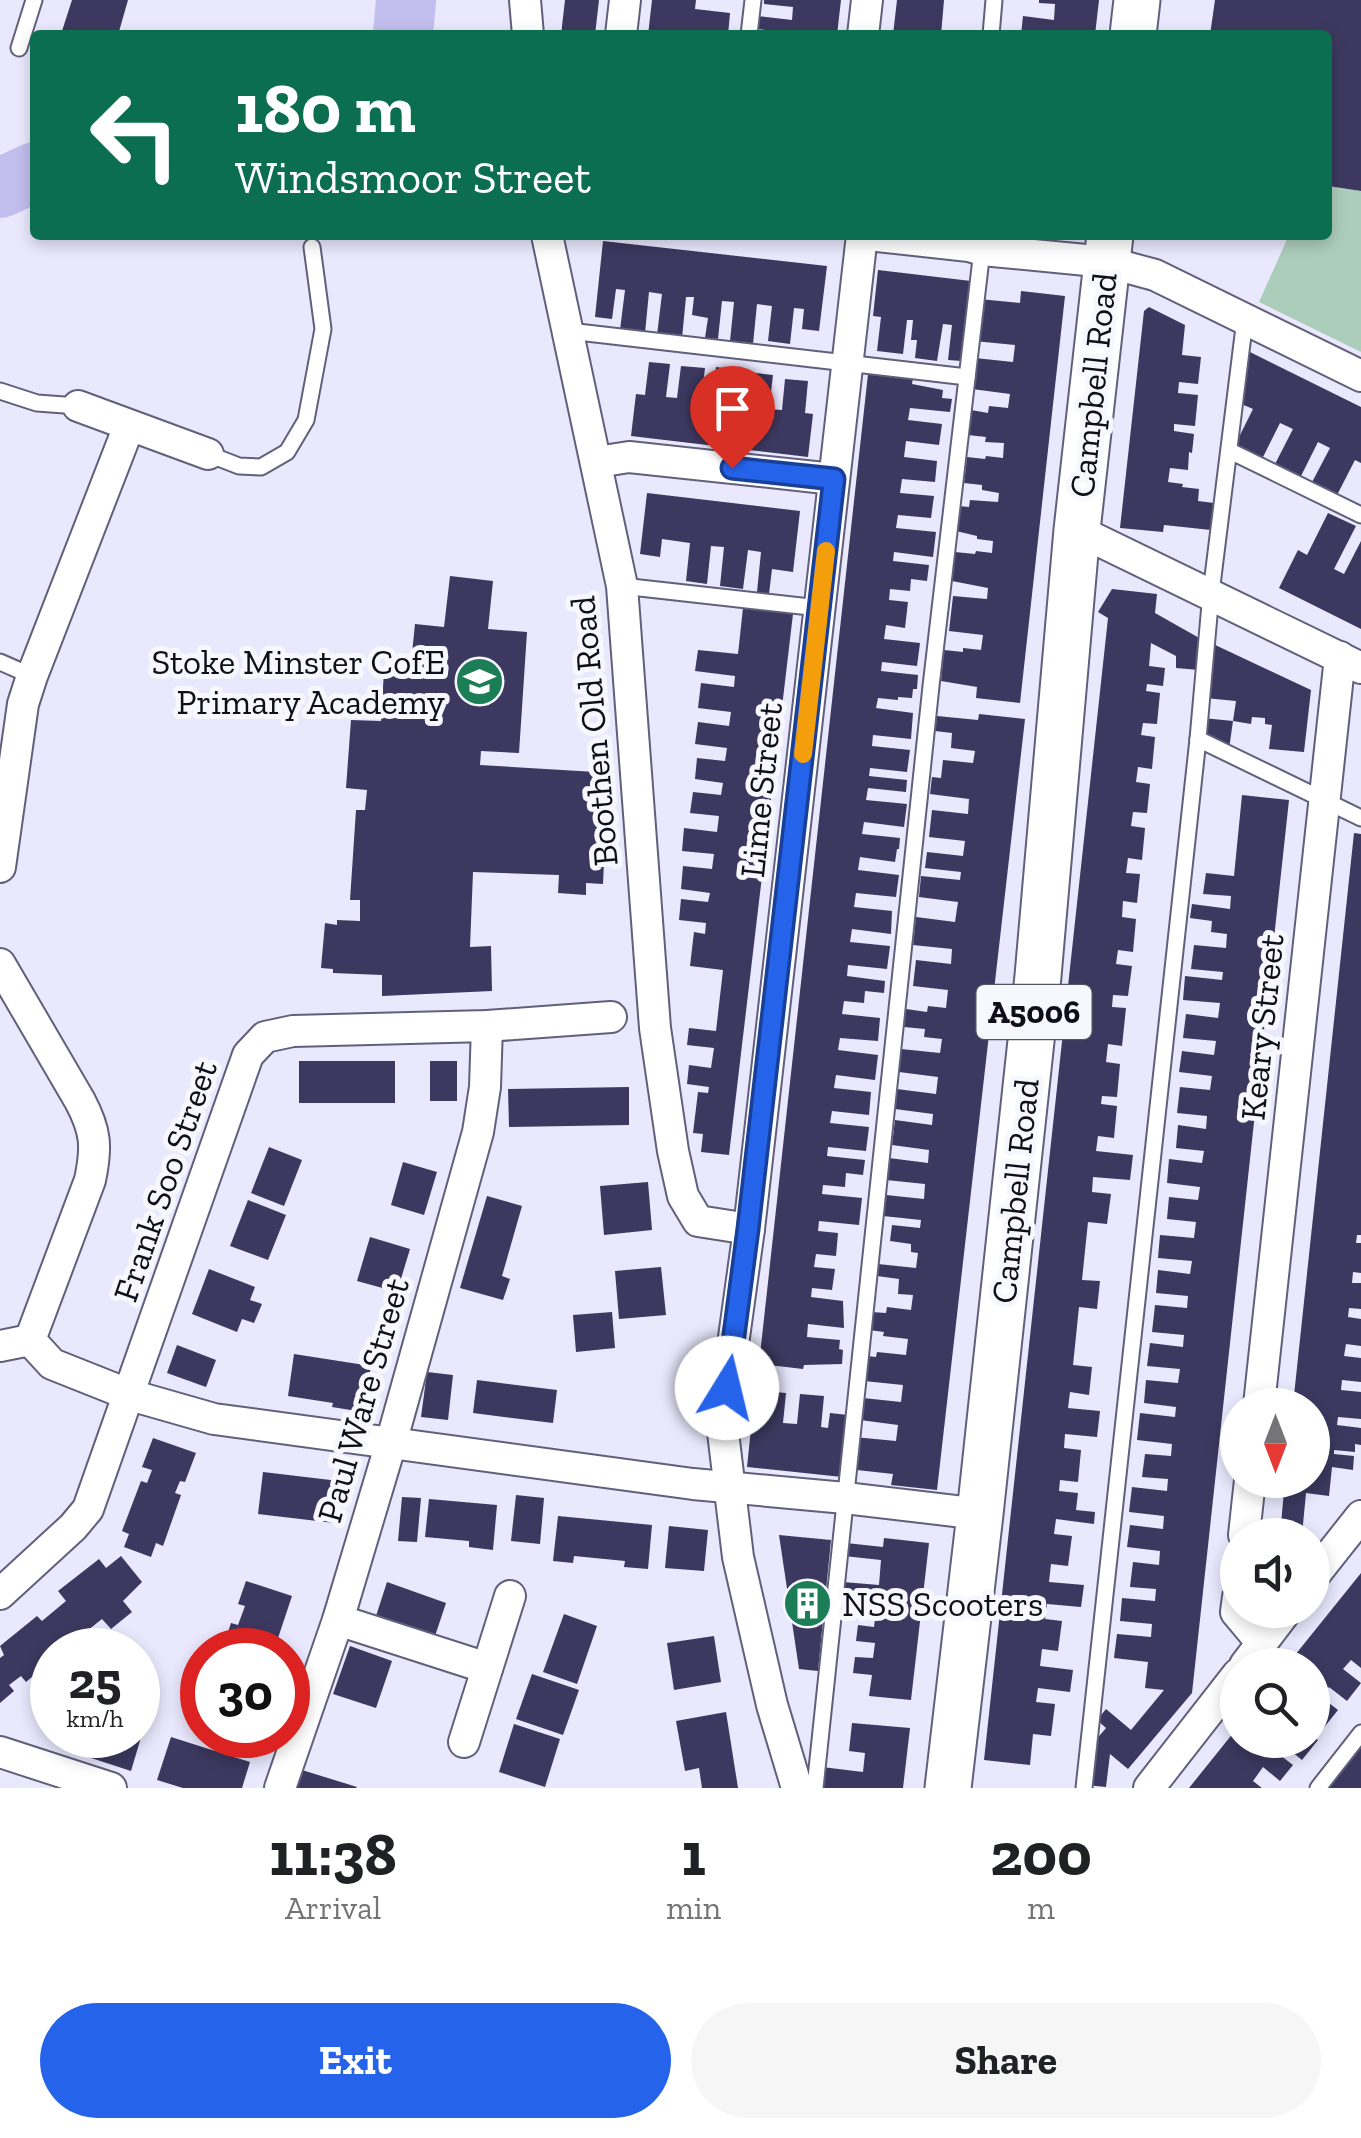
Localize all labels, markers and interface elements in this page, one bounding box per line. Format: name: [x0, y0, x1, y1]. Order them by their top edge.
text: 180 m: [235, 66, 416, 150]
icon: left: [70, 70, 200, 200]
text: Windsmoor Street: [235, 151, 591, 205]
street label: Campbell Road: [1060, 270, 1126, 500]
pin: [690, 366, 775, 469]
icon: arrive: [705, 381, 760, 436]
street label: Boothen Old Road: [561, 594, 627, 868]
place label: Stoke Minster CofE Primary Academy: [151, 641, 445, 723]
school or university icon: Stoke Minster CofE Primary Academy: [454, 656, 506, 708]
street label: Lime Street: [731, 700, 791, 880]
street label: Keary Street: [1231, 932, 1293, 1122]
road number: A5006: [976, 985, 1092, 1039]
street label: Frank Soo Street: [104, 1055, 226, 1307]
street label: Campbell Road: [982, 1076, 1048, 1306]
street label: Paul Ware Street: [308, 1273, 418, 1527]
position arrow: [675, 1336, 779, 1440]
north arrow: [1220, 1388, 1330, 1498]
map controls: [1220, 1388, 1330, 1758]
button: sound: [1220, 1518, 1330, 1628]
building icon: NSS Scooters: [781, 1578, 833, 1630]
place label: NSS Scooters: [842, 1583, 1043, 1625]
speed limit sign: 30: [180, 1628, 310, 1758]
button: search: [1220, 1648, 1330, 1758]
text: 25: [69, 1651, 121, 1711]
text: km/h: [66, 1703, 124, 1733]
text: 11:38: [269, 1818, 397, 1890]
text: 1: [682, 1818, 706, 1890]
text: 200: [990, 1818, 1092, 1890]
text: Arrival: [285, 1889, 381, 1927]
text: min: [666, 1889, 721, 1927]
text: m: [1027, 1889, 1055, 1927]
button: Exit: [40, 2003, 671, 2118]
button: Share: [691, 2003, 1321, 2118]

